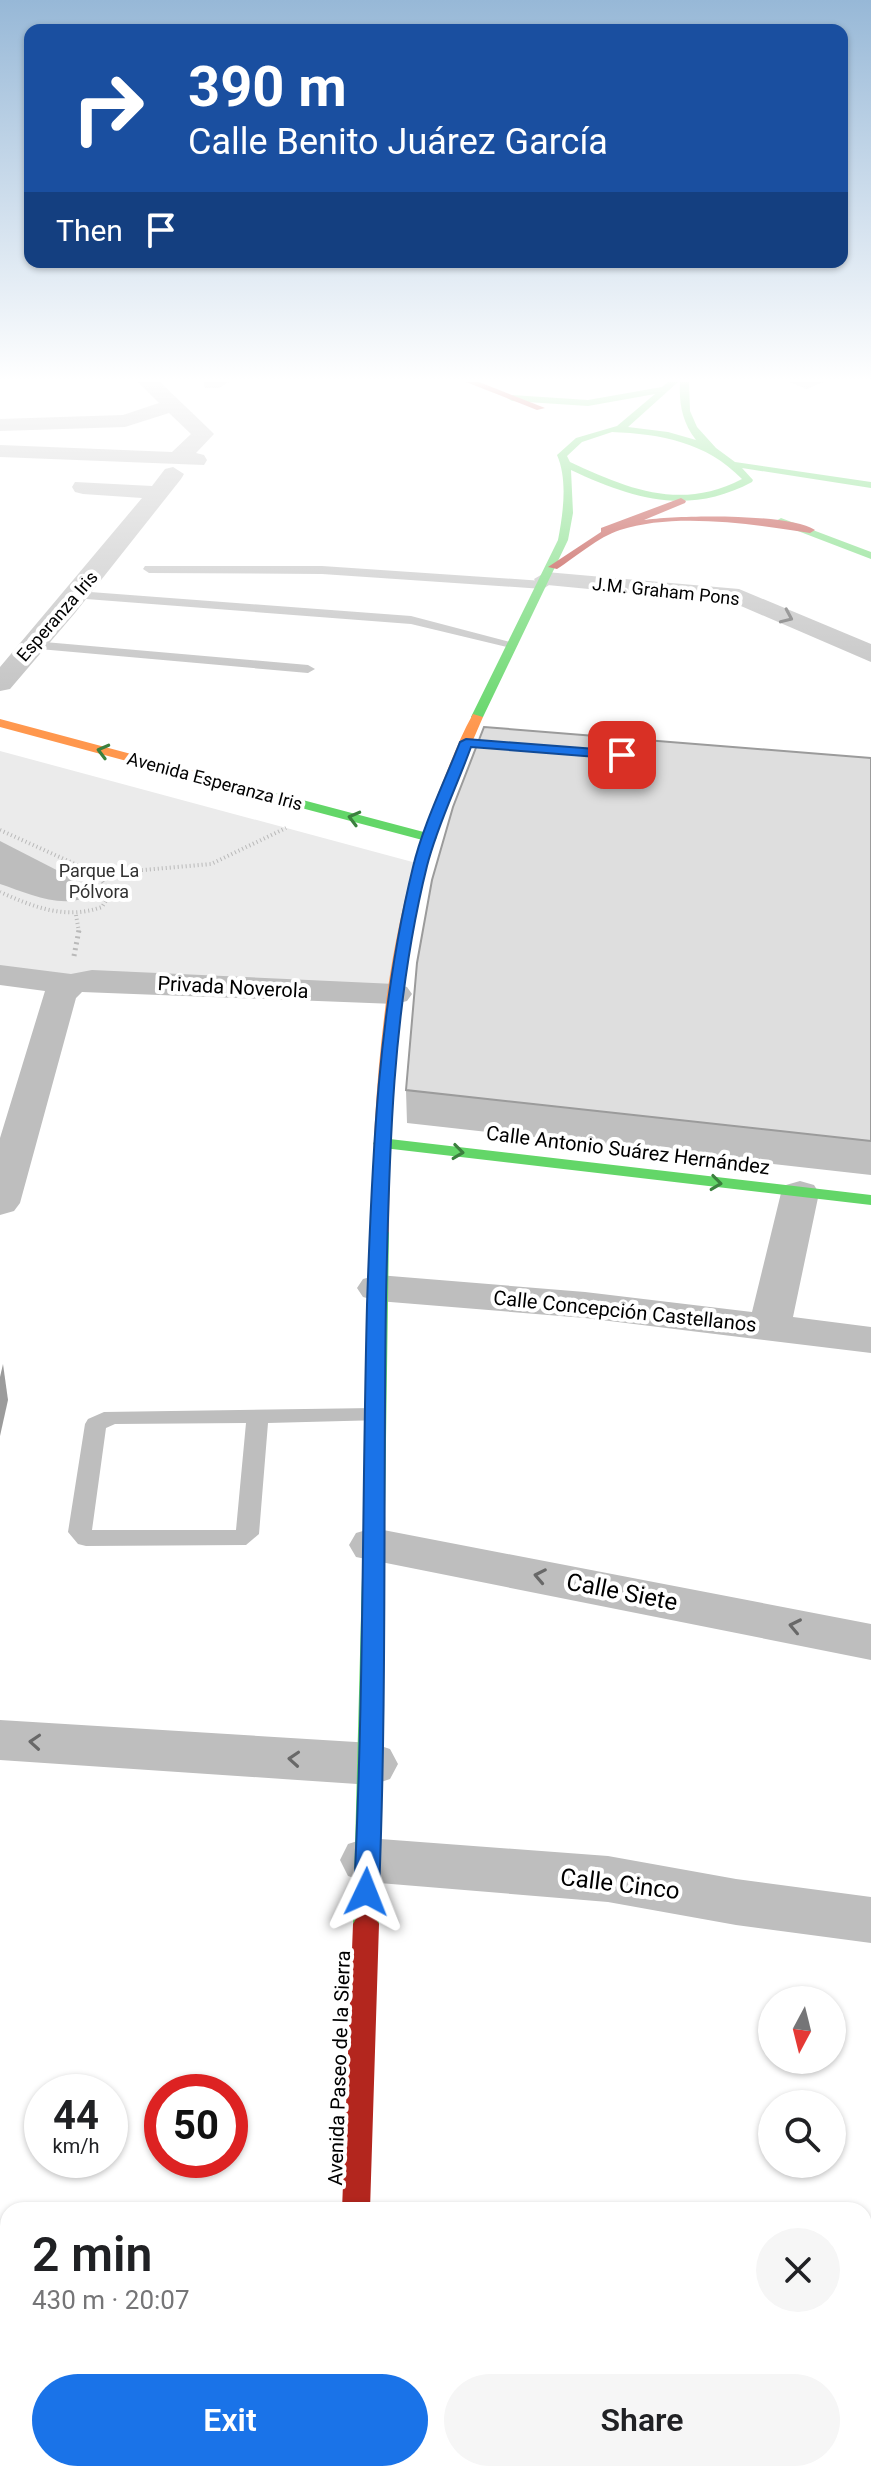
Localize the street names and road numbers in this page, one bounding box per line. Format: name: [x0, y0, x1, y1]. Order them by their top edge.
street label: Esperanza Iris: [12, 567, 102, 665]
street label: J.M. Graham Pons: [591, 573, 741, 609]
street label: Avenida Esperanza Iris: [125, 747, 305, 815]
street label: Privada Noverola: [157, 971, 309, 1003]
street label: Calle Antonio Suárez Hernández: [485, 1121, 771, 1179]
street label: Calle Concepción Castellanos: [492, 1285, 758, 1337]
street label: Calle Siete: [564, 1568, 680, 1616]
street label: Calle Cinco: [559, 1863, 681, 1905]
street label: Avenida Paseo de la Sierra: [323, 1950, 355, 2186]

